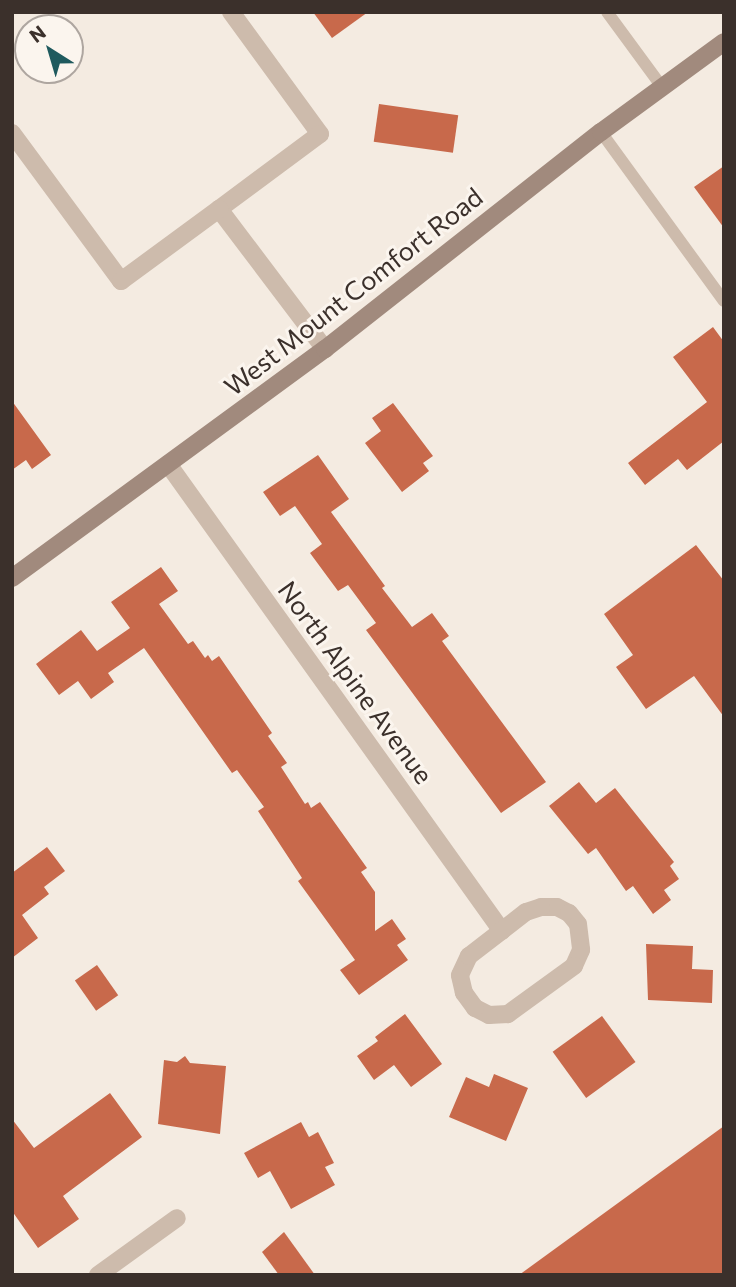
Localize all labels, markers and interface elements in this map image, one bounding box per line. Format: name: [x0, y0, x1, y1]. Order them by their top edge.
north arrow: [14, 14, 84, 84]
text: N: [25, 20, 50, 47]
street label: West Mount Comfort Road: [218, 180, 488, 402]
street label: North Alpine Avenue: [272, 575, 440, 789]

